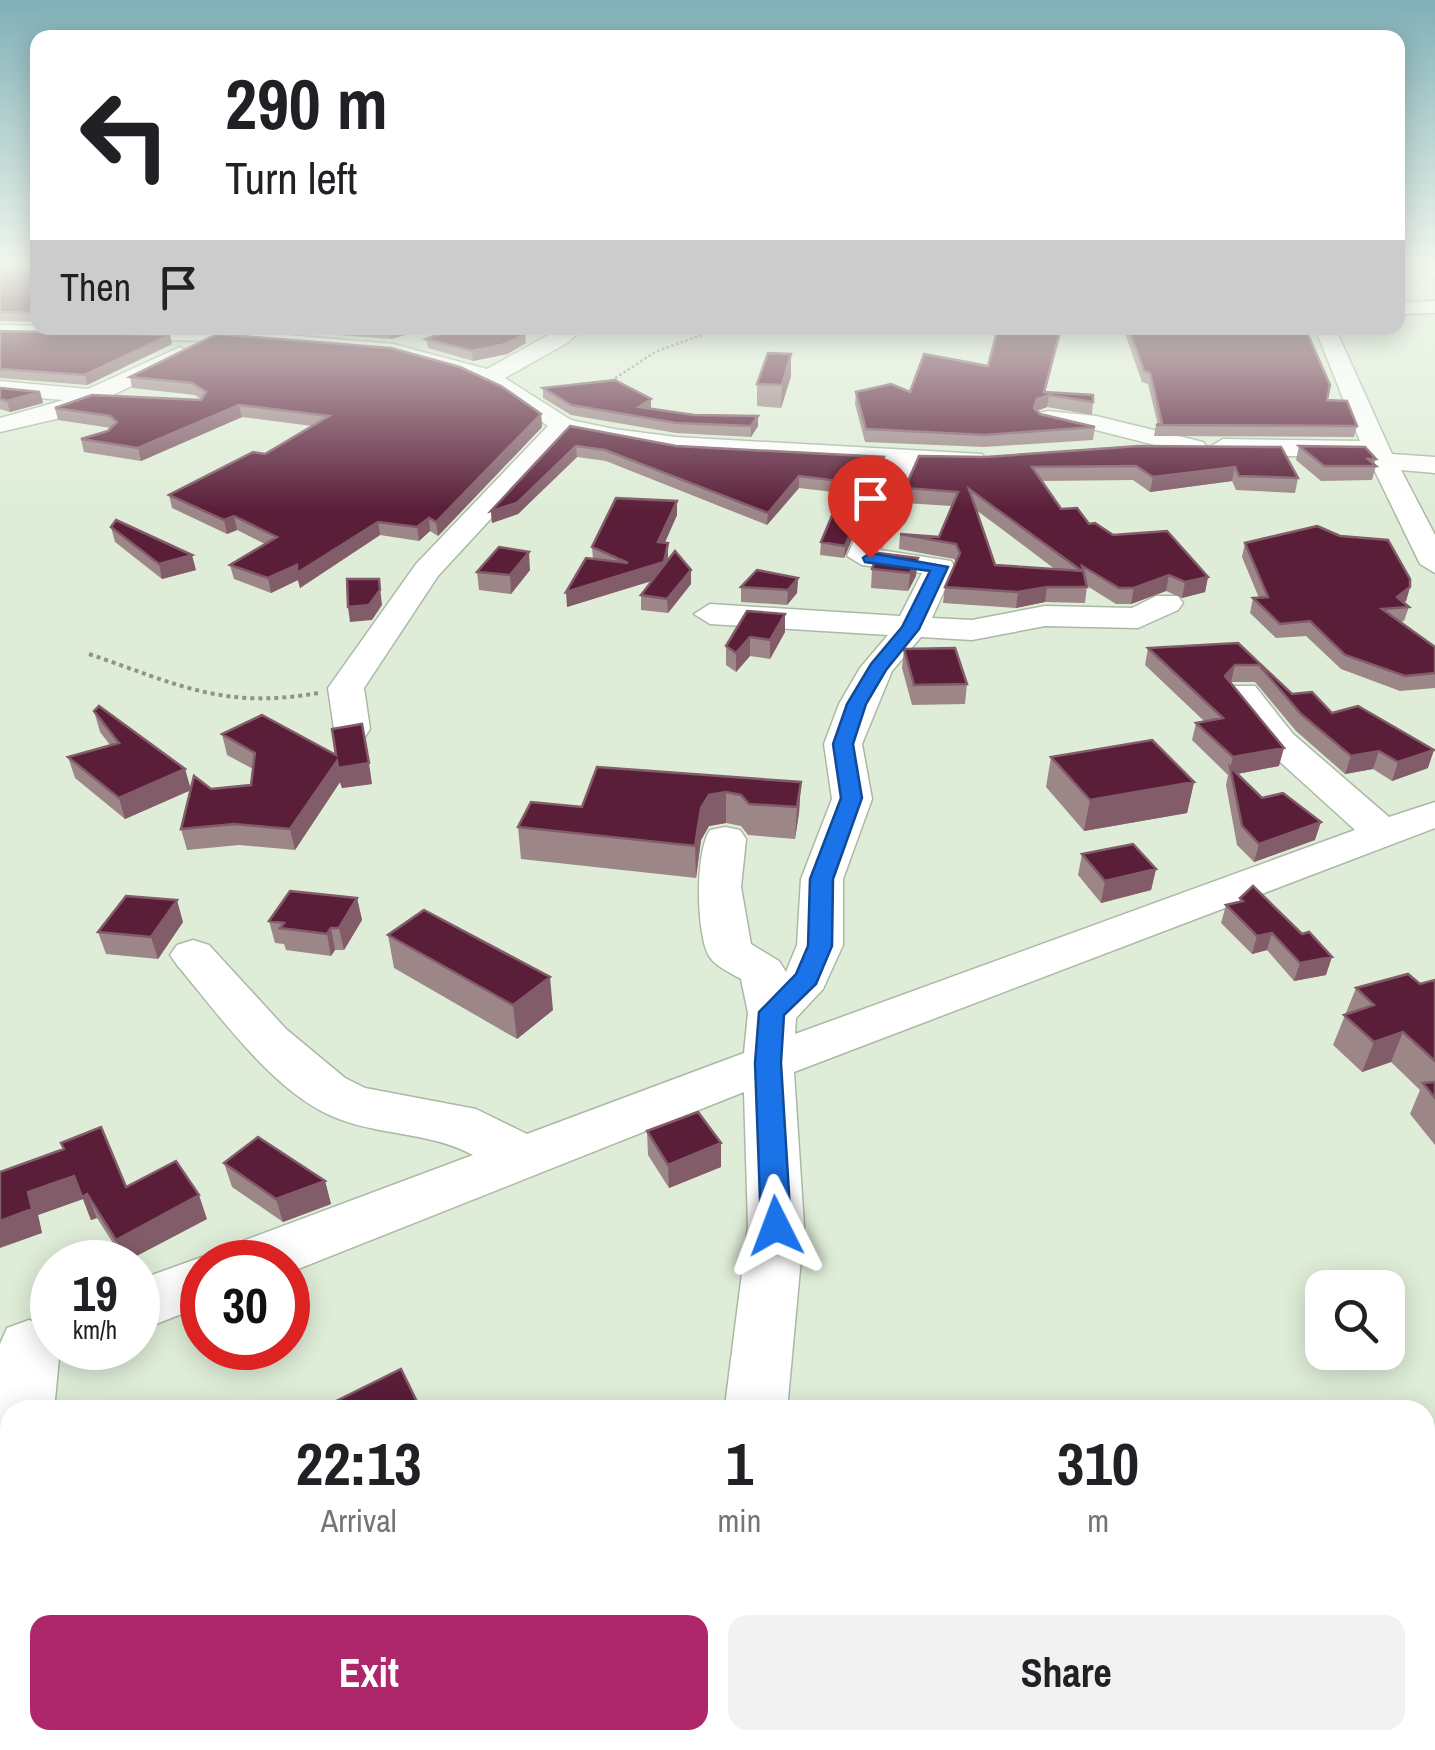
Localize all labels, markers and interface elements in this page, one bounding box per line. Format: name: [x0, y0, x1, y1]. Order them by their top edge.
text: 290 m: [225, 57, 388, 151]
icon: left: [60, 70, 190, 200]
text: Turn left: [225, 147, 357, 208]
icon: arrive: [151, 260, 206, 315]
text: Then: [60, 262, 131, 313]
pin: [828, 456, 913, 559]
icon: arrive: [843, 471, 898, 526]
position arrow: [724, 1174, 828, 1278]
speed limit sign: 30: [180, 1240, 310, 1370]
text: 19: [72, 1259, 118, 1327]
map controls: [1305, 1270, 1405, 1370]
button: search: [1305, 1270, 1405, 1370]
text: km/h: [73, 1313, 117, 1347]
text: 22:13: [296, 1423, 422, 1504]
text: 1: [726, 1423, 753, 1504]
text: 310: [1057, 1423, 1139, 1504]
text: Arrival: [321, 1499, 397, 1542]
text: min: [717, 1499, 761, 1542]
text: m: [1087, 1499, 1109, 1542]
button: Exit: [30, 1615, 708, 1730]
button: Share: [728, 1615, 1405, 1730]

